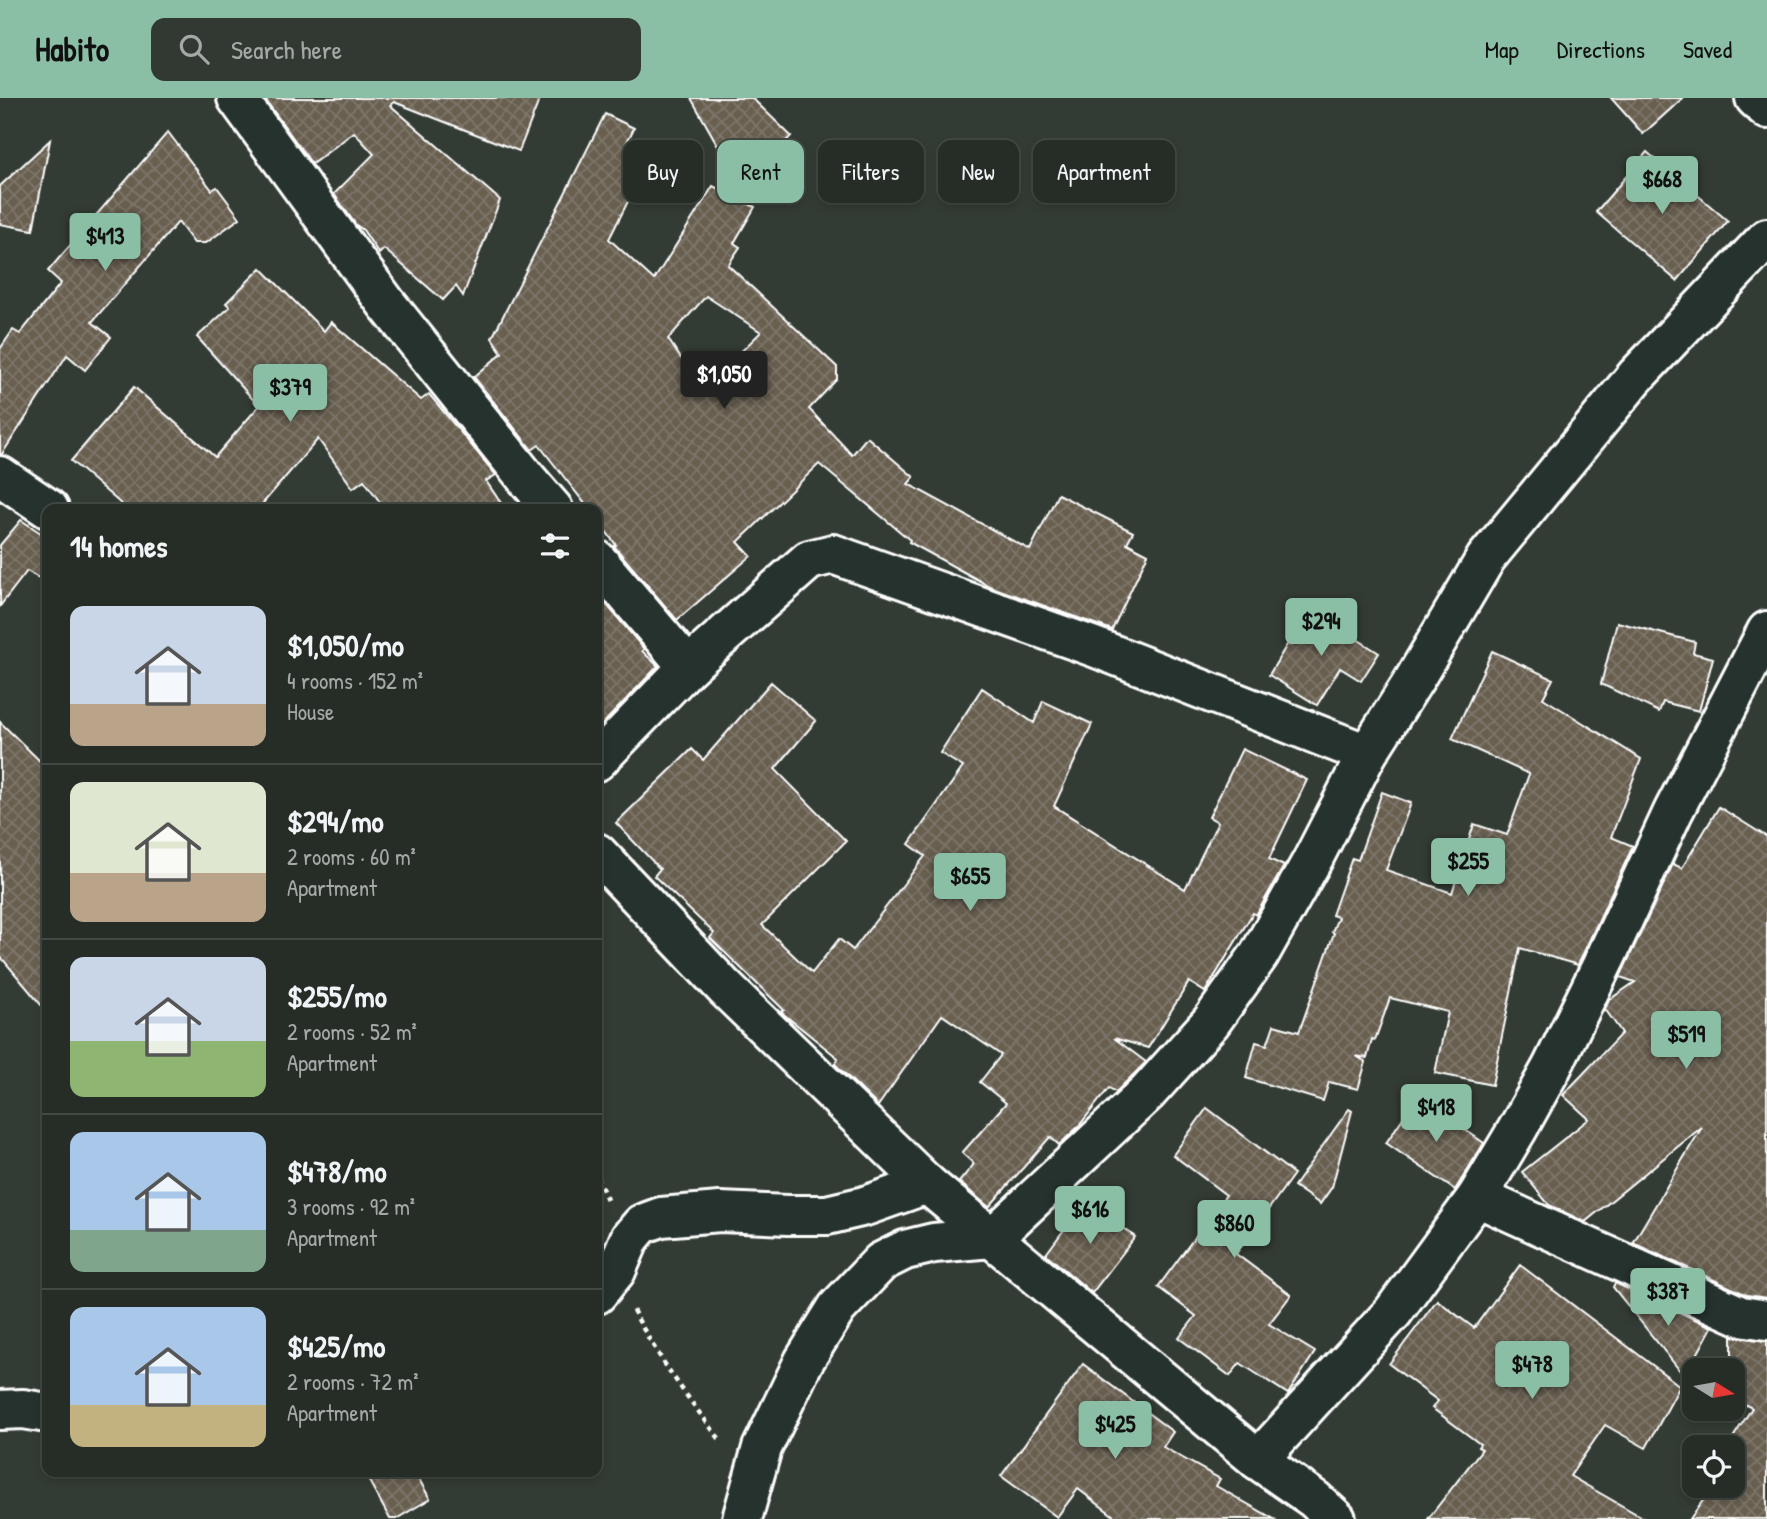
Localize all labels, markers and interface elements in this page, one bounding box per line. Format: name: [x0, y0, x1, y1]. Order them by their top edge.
search box: [151, 18, 641, 81]
text: Habito: [35, 27, 109, 71]
icon: search: [175, 30, 213, 68]
text: Search here: [231, 32, 342, 67]
text: Map: [1485, 33, 1519, 65]
text: Directions: [1557, 33, 1645, 65]
text: Saved: [1683, 33, 1732, 65]
chip: Buy: [623, 140, 703, 203]
chip: Rent: [717, 140, 804, 203]
chip: Filters: [818, 140, 924, 203]
chip: New: [938, 140, 1019, 203]
chip: Apartment: [1033, 140, 1175, 203]
pin: $668: [1621, 156, 1703, 216]
text: $668: [1642, 163, 1682, 194]
pin: $413: [64, 214, 146, 273]
text: $413: [86, 220, 124, 251]
pin: $1,050: [667, 352, 781, 411]
text: $1,050: [697, 358, 752, 389]
pin: $379: [249, 364, 331, 424]
text: $379: [269, 371, 311, 402]
text: 14 homes: [70, 526, 168, 566]
icon: filters: [536, 527, 574, 565]
pin: $294: [1280, 598, 1362, 658]
text: $294: [1301, 605, 1341, 636]
text: $1,050/mo: [287, 625, 404, 665]
icon: home: [126, 634, 210, 718]
text: 4 rooms · 152 m²: [287, 665, 423, 696]
text: House: [287, 696, 334, 727]
text: $294/mo: [287, 801, 384, 841]
icon: home: [126, 810, 210, 894]
pin: $255: [1427, 838, 1509, 898]
text: 2 rooms · 60 m²: [287, 841, 416, 872]
text: $255: [1447, 845, 1489, 876]
pin: $655: [929, 854, 1011, 913]
text: $655: [950, 860, 990, 891]
text: Apartment: [287, 872, 377, 903]
text: $255/mo: [287, 976, 387, 1016]
icon: home: [126, 985, 210, 1069]
pin: $519: [1645, 1012, 1727, 1071]
text: 2 rooms · 52 m²: [287, 1016, 417, 1047]
text: $519: [1667, 1018, 1705, 1049]
text: Apartment: [287, 1047, 377, 1078]
pin: $418: [1395, 1084, 1477, 1144]
text: $418: [1417, 1091, 1455, 1122]
text: $478/mo: [287, 1151, 386, 1191]
icon: home: [126, 1160, 210, 1244]
pin: $616: [1049, 1186, 1131, 1246]
text: 3 rooms · 92 m²: [287, 1191, 415, 1222]
text: $616: [1071, 1193, 1109, 1224]
pin: $860: [1193, 1200, 1275, 1260]
text: $860: [1213, 1207, 1255, 1238]
text: Apartment: [287, 1222, 377, 1253]
pin: $387: [1627, 1268, 1709, 1328]
text: $387: [1646, 1275, 1690, 1306]
text: $425/mo: [287, 1326, 385, 1366]
icon: home: [126, 1335, 210, 1419]
pin: $478: [1491, 1342, 1573, 1401]
text: $478: [1511, 1348, 1553, 1379]
north arrow: [1682, 1358, 1745, 1421]
map controls: [1682, 1358, 1745, 1498]
text: 2 rooms · 72 m²: [287, 1366, 419, 1397]
text: Apartment: [287, 1397, 377, 1428]
pin: $425: [1074, 1402, 1156, 1461]
text: $425: [1095, 1408, 1135, 1439]
button: locate: [1682, 1435, 1745, 1498]

